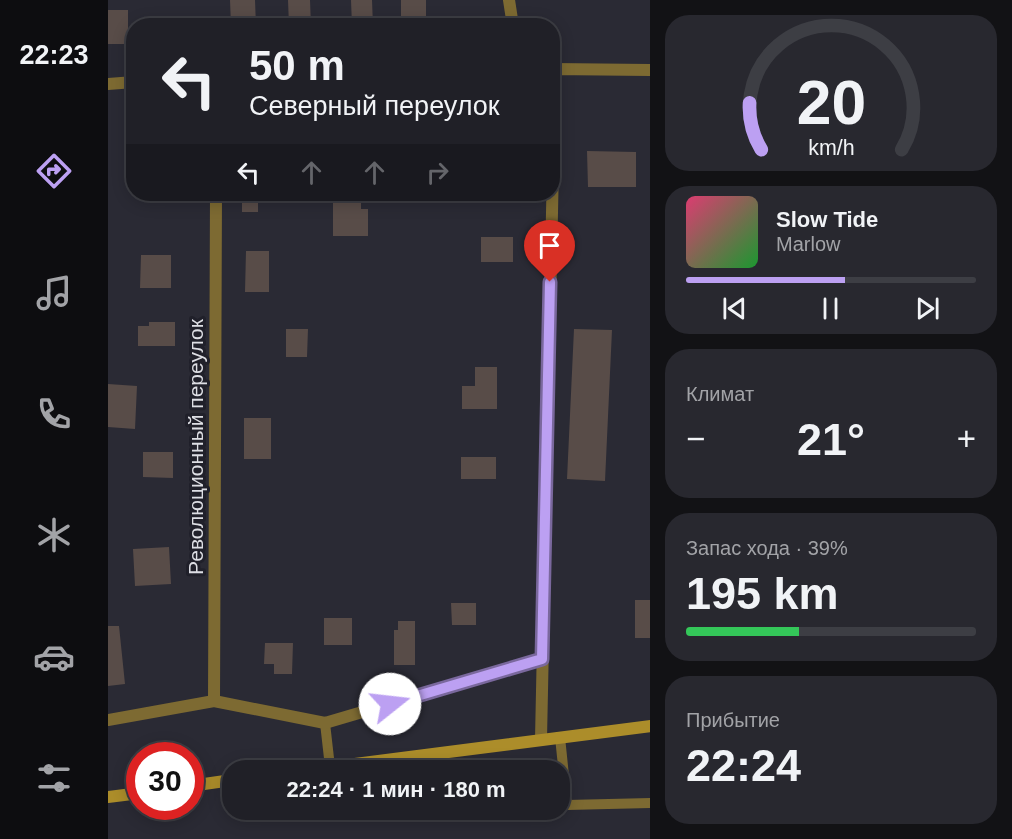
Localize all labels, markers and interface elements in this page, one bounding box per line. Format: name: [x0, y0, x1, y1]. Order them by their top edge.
text: 22:23: [19, 40, 89, 70]
icon: left: [150, 42, 228, 120]
text: 50 m: [249, 42, 345, 89]
text: 20: [796, 68, 866, 137]
text: Северный переулок: [249, 91, 500, 121]
text: km/h: [808, 136, 854, 160]
icon: directions: [33, 150, 75, 192]
icon: left: [232, 156, 265, 189]
icon: ahead: [295, 156, 328, 189]
icon: ahead: [358, 156, 391, 189]
icon: right: [421, 156, 454, 189]
text: Slow Tide: [776, 207, 878, 232]
pin: [524, 220, 575, 282]
icon: arrive: [533, 229, 566, 262]
text: Marlow: [776, 233, 840, 255]
icon: music: [33, 272, 75, 314]
icon: previous: [718, 292, 751, 325]
icon: pause: [814, 292, 847, 325]
icon: next: [911, 292, 944, 325]
street label: Революционный переулок: [184, 318, 207, 575]
text: Климат: [686, 383, 754, 405]
icon: phone: [33, 393, 75, 435]
text: 21°: [797, 414, 865, 465]
text: −: [686, 420, 705, 457]
text: +: [957, 420, 976, 457]
icon: climate: [33, 514, 75, 556]
text: Запас хода · 39%: [686, 537, 848, 559]
text: 195 km: [686, 568, 839, 619]
icon: car: [33, 636, 75, 678]
position arrow: [358, 672, 422, 736]
text: Прибытие: [686, 709, 780, 731]
text: 22:24: [686, 740, 801, 791]
speed limit sign: 30: [126, 742, 204, 820]
icon: filters: [33, 757, 75, 799]
text: 22:24 · 1 мин · 180 m: [286, 777, 506, 802]

